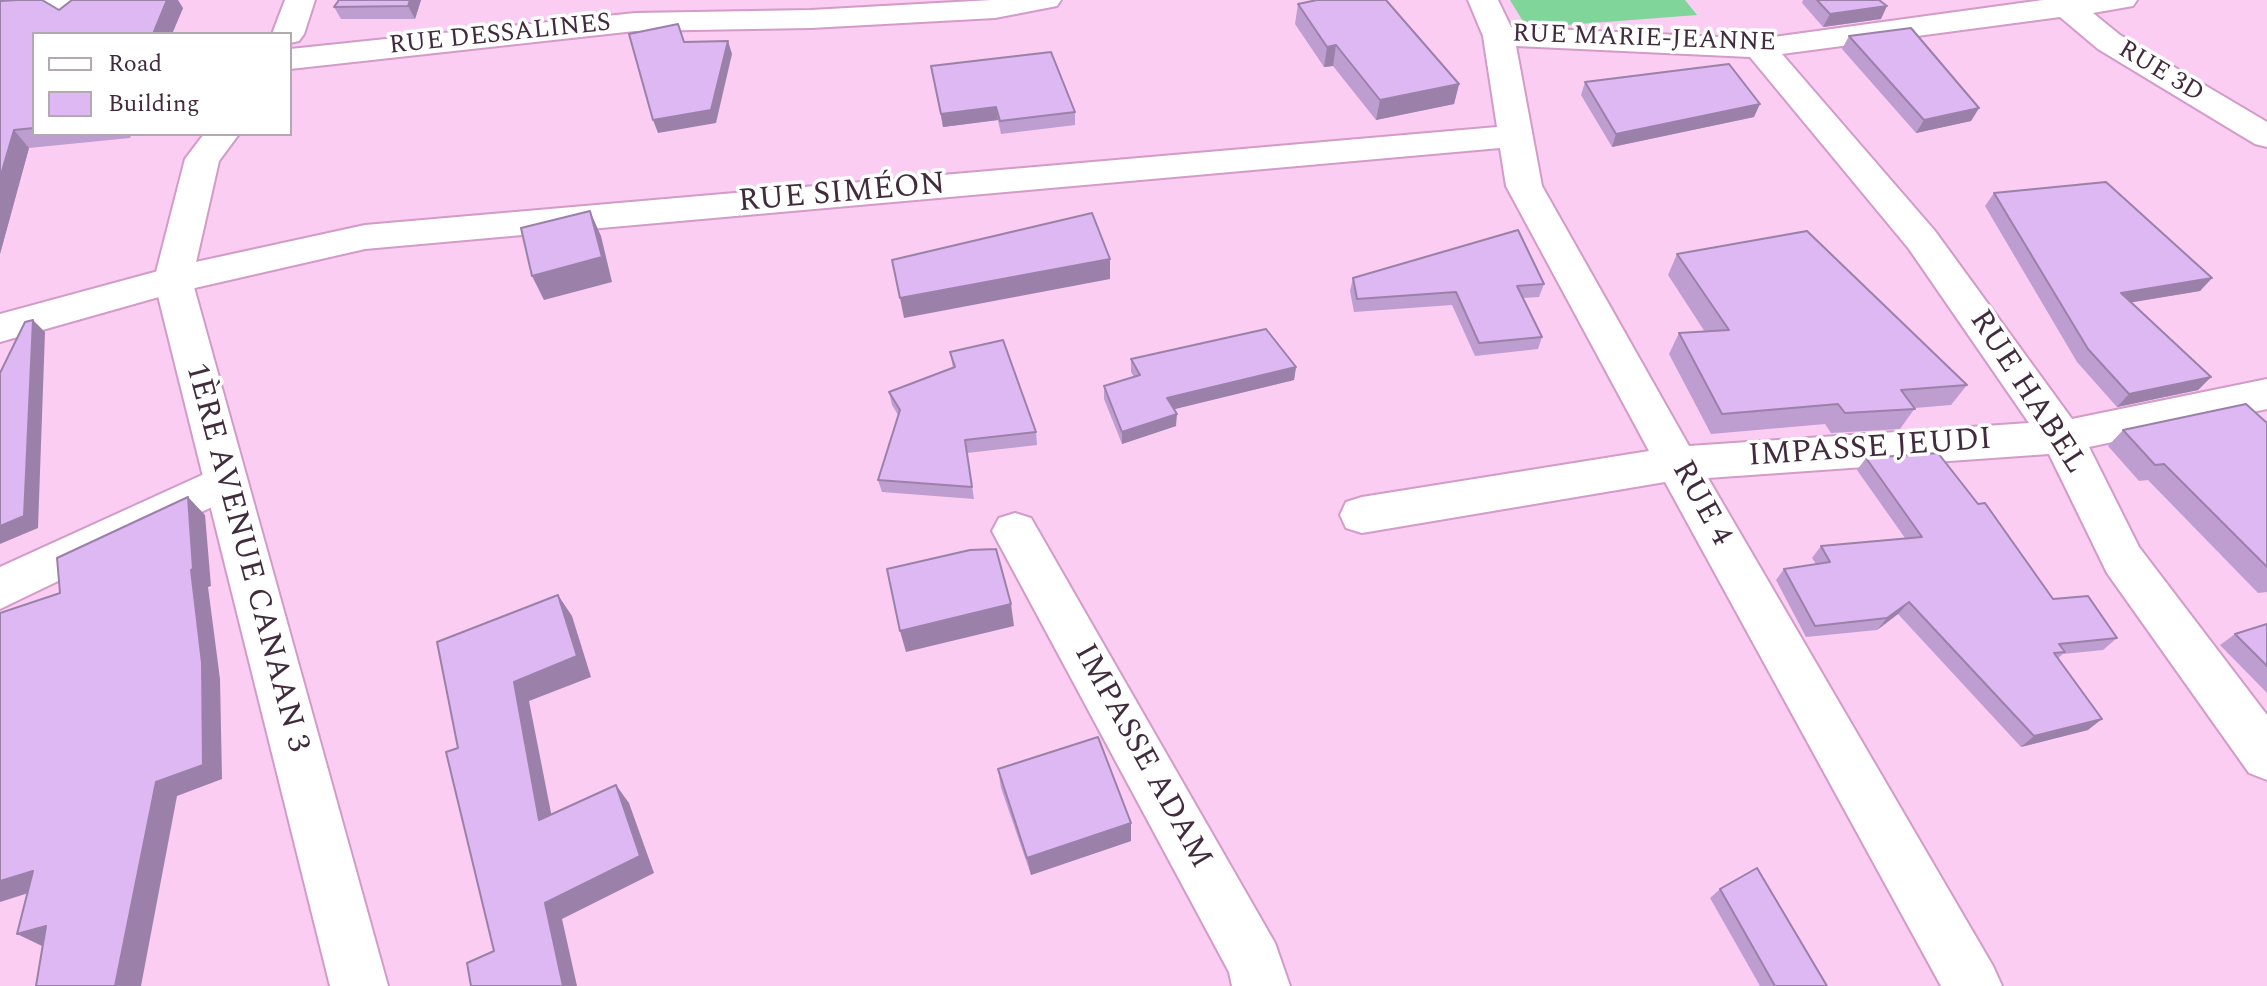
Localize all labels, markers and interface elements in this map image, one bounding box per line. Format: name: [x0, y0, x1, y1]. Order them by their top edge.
street label: RUE DESSALINES: [388, 9, 612, 63]
street label: RUE MARIE-JEANNE: [1512, 20, 1776, 60]
legend: [32, 32, 292, 136]
street label: RUE 3D: [2112, 35, 2208, 111]
text: Road: [108, 46, 162, 82]
text: Building: [108, 86, 200, 122]
street label: RUE SIMÉON: [737, 167, 947, 223]
street label: RUE HABEL: [1959, 304, 2093, 482]
street label: 1ÈRE AVENUE CANAAN 3: [175, 360, 315, 756]
street label: IMPASSE JEUDI: [1747, 422, 1993, 478]
street label: RUE 4: [1661, 455, 1739, 553]
street label: IMPASSE ADAM: [1064, 638, 1218, 876]

